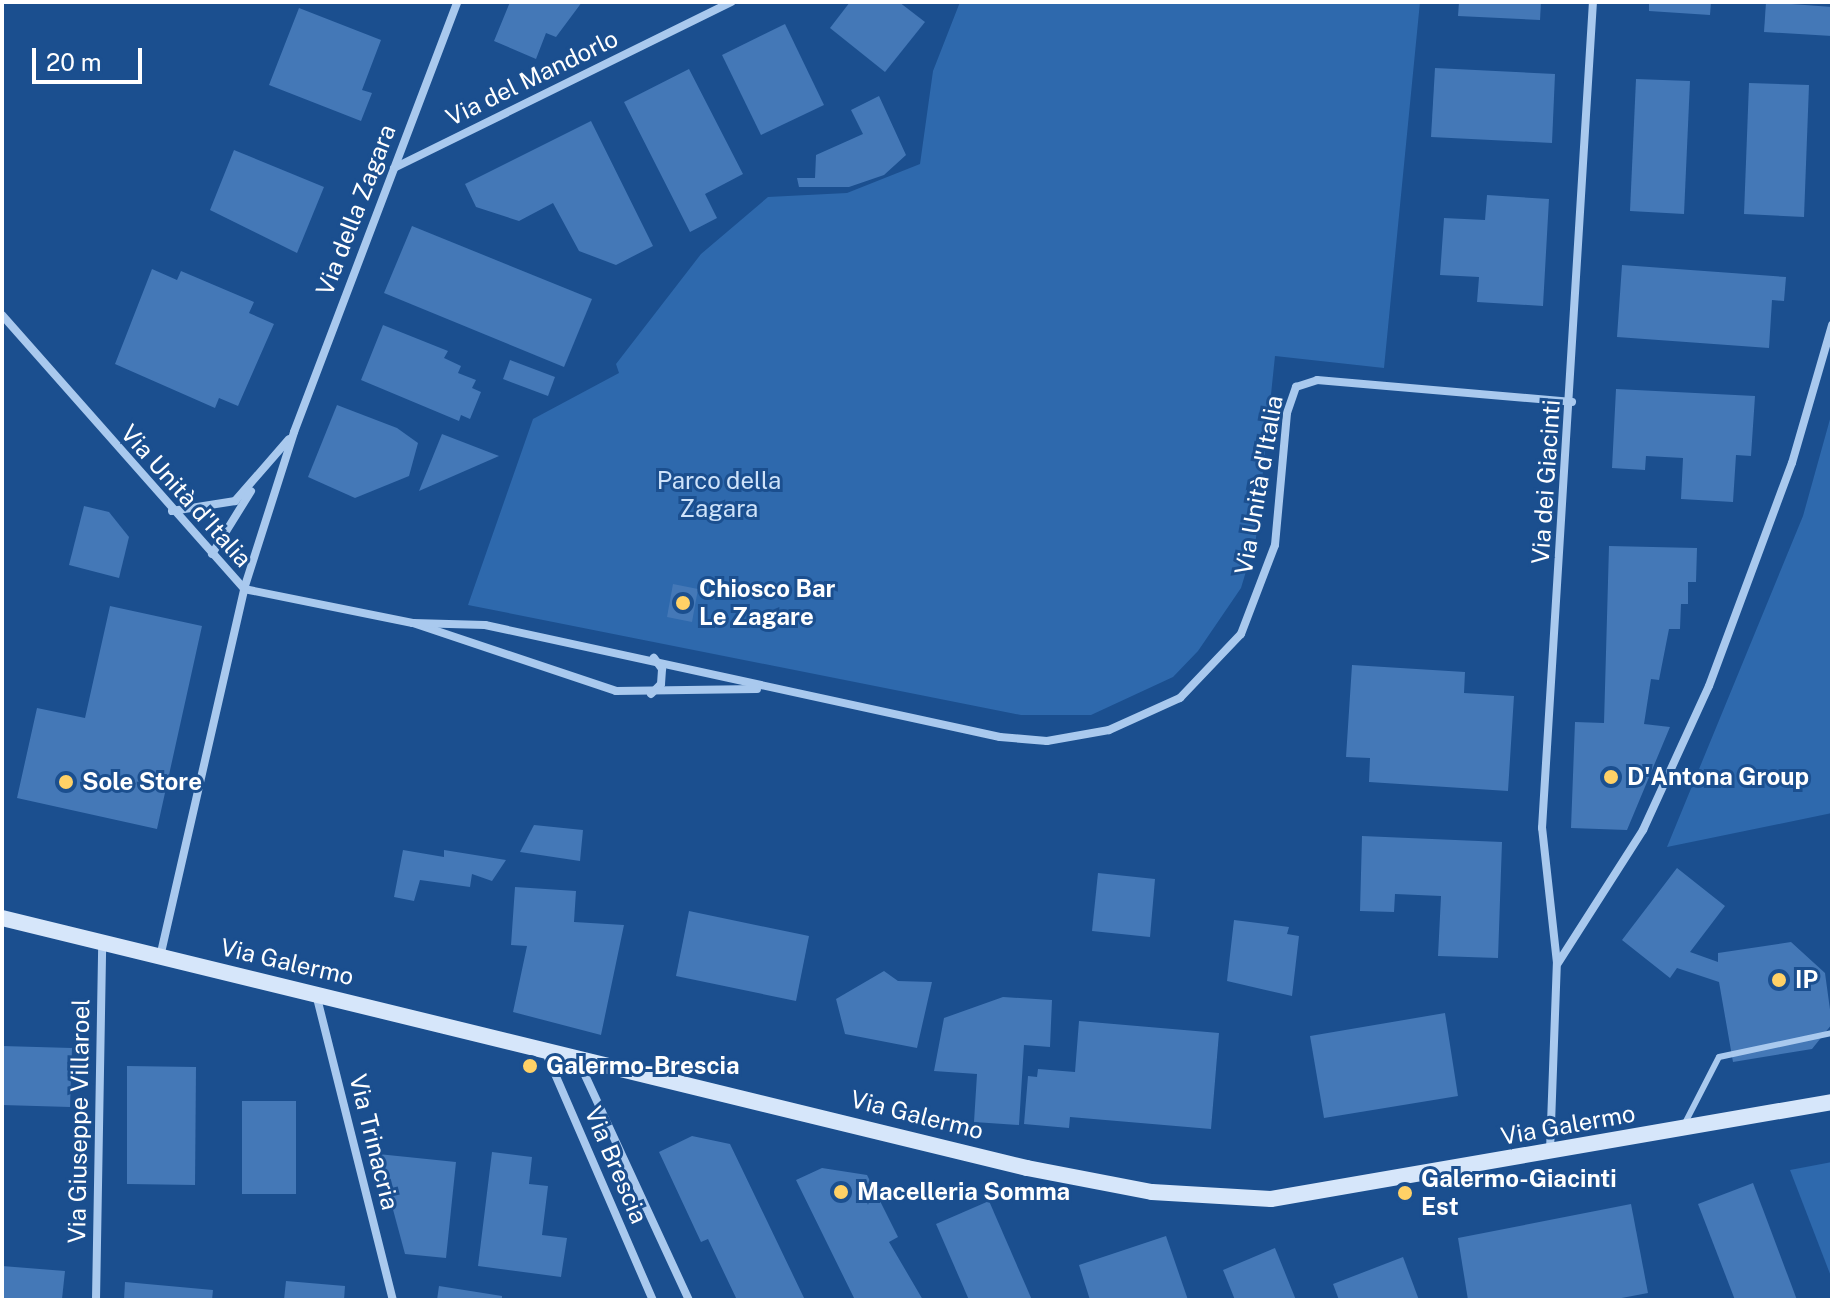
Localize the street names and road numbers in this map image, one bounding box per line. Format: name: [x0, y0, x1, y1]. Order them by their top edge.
street label: Via del Mandorlo: [441, 24, 623, 132]
street label: Via della Zagara: [310, 120, 402, 300]
street label: Via Unità d'Italia: [1229, 393, 1289, 577]
street label: Via dei Giacinti: [1526, 399, 1566, 565]
street label: Via Unità d'Italia: [114, 419, 258, 573]
street label: Via Galermo: [217, 933, 357, 991]
street label: Via Giuseppe Villaroel: [62, 998, 96, 1244]
street label: Via Trinacria: [343, 1071, 405, 1213]
street label: Via Galermo: [848, 1085, 986, 1145]
street label: Via Galermo: [1499, 1099, 1637, 1151]
street label: Via Brescia: [578, 1102, 654, 1228]

